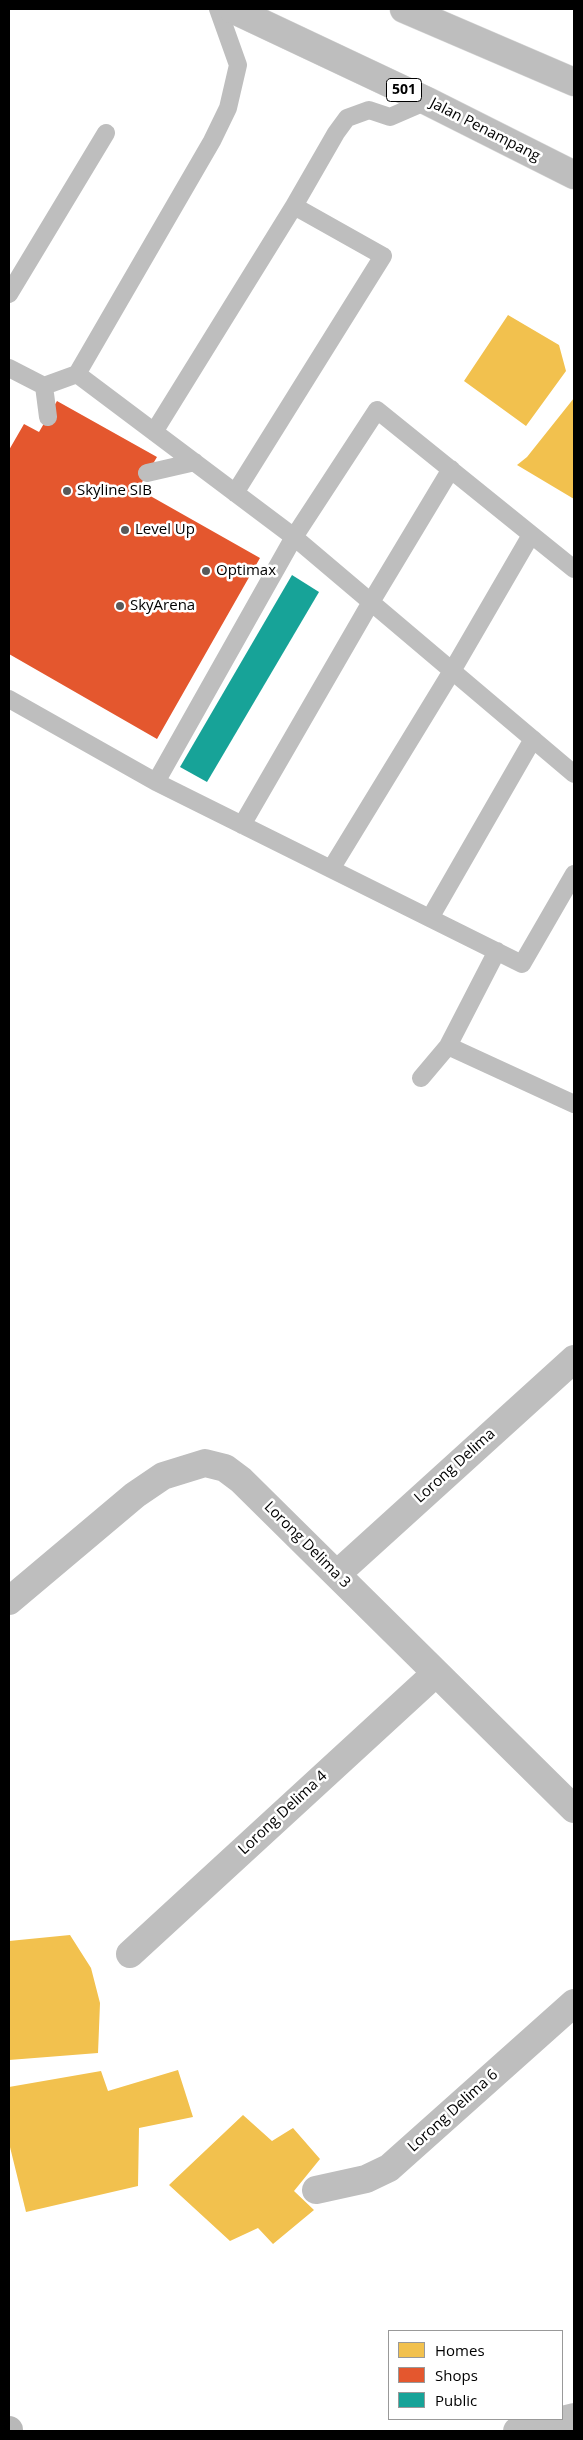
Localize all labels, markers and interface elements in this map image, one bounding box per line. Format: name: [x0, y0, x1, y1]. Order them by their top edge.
road number: 501: [386, 78, 422, 102]
street label: Jalan Penampang: [427, 94, 543, 166]
place label: Skyline SIB: [77, 482, 152, 500]
marker: Skyline SIB: [61, 485, 73, 497]
place label: Level Up: [135, 521, 195, 539]
marker: Level Up: [119, 524, 131, 536]
place label: Optimax: [216, 562, 276, 580]
marker: Optimax: [200, 565, 212, 577]
place label: SkyArena: [130, 597, 195, 615]
marker: SkyArena: [114, 600, 126, 612]
street label: Lorong Delima: [411, 1425, 499, 1507]
street label: Lorong Delima 3: [260, 1498, 354, 1592]
street label: Lorong Delima 4: [235, 1767, 331, 1859]
street label: Lorong Delima 6: [404, 2066, 502, 2156]
legend: [388, 2330, 563, 2420]
text: Homes: [435, 2340, 485, 2360]
text: Shops: [435, 2365, 478, 2385]
text: Public: [435, 2390, 477, 2410]

